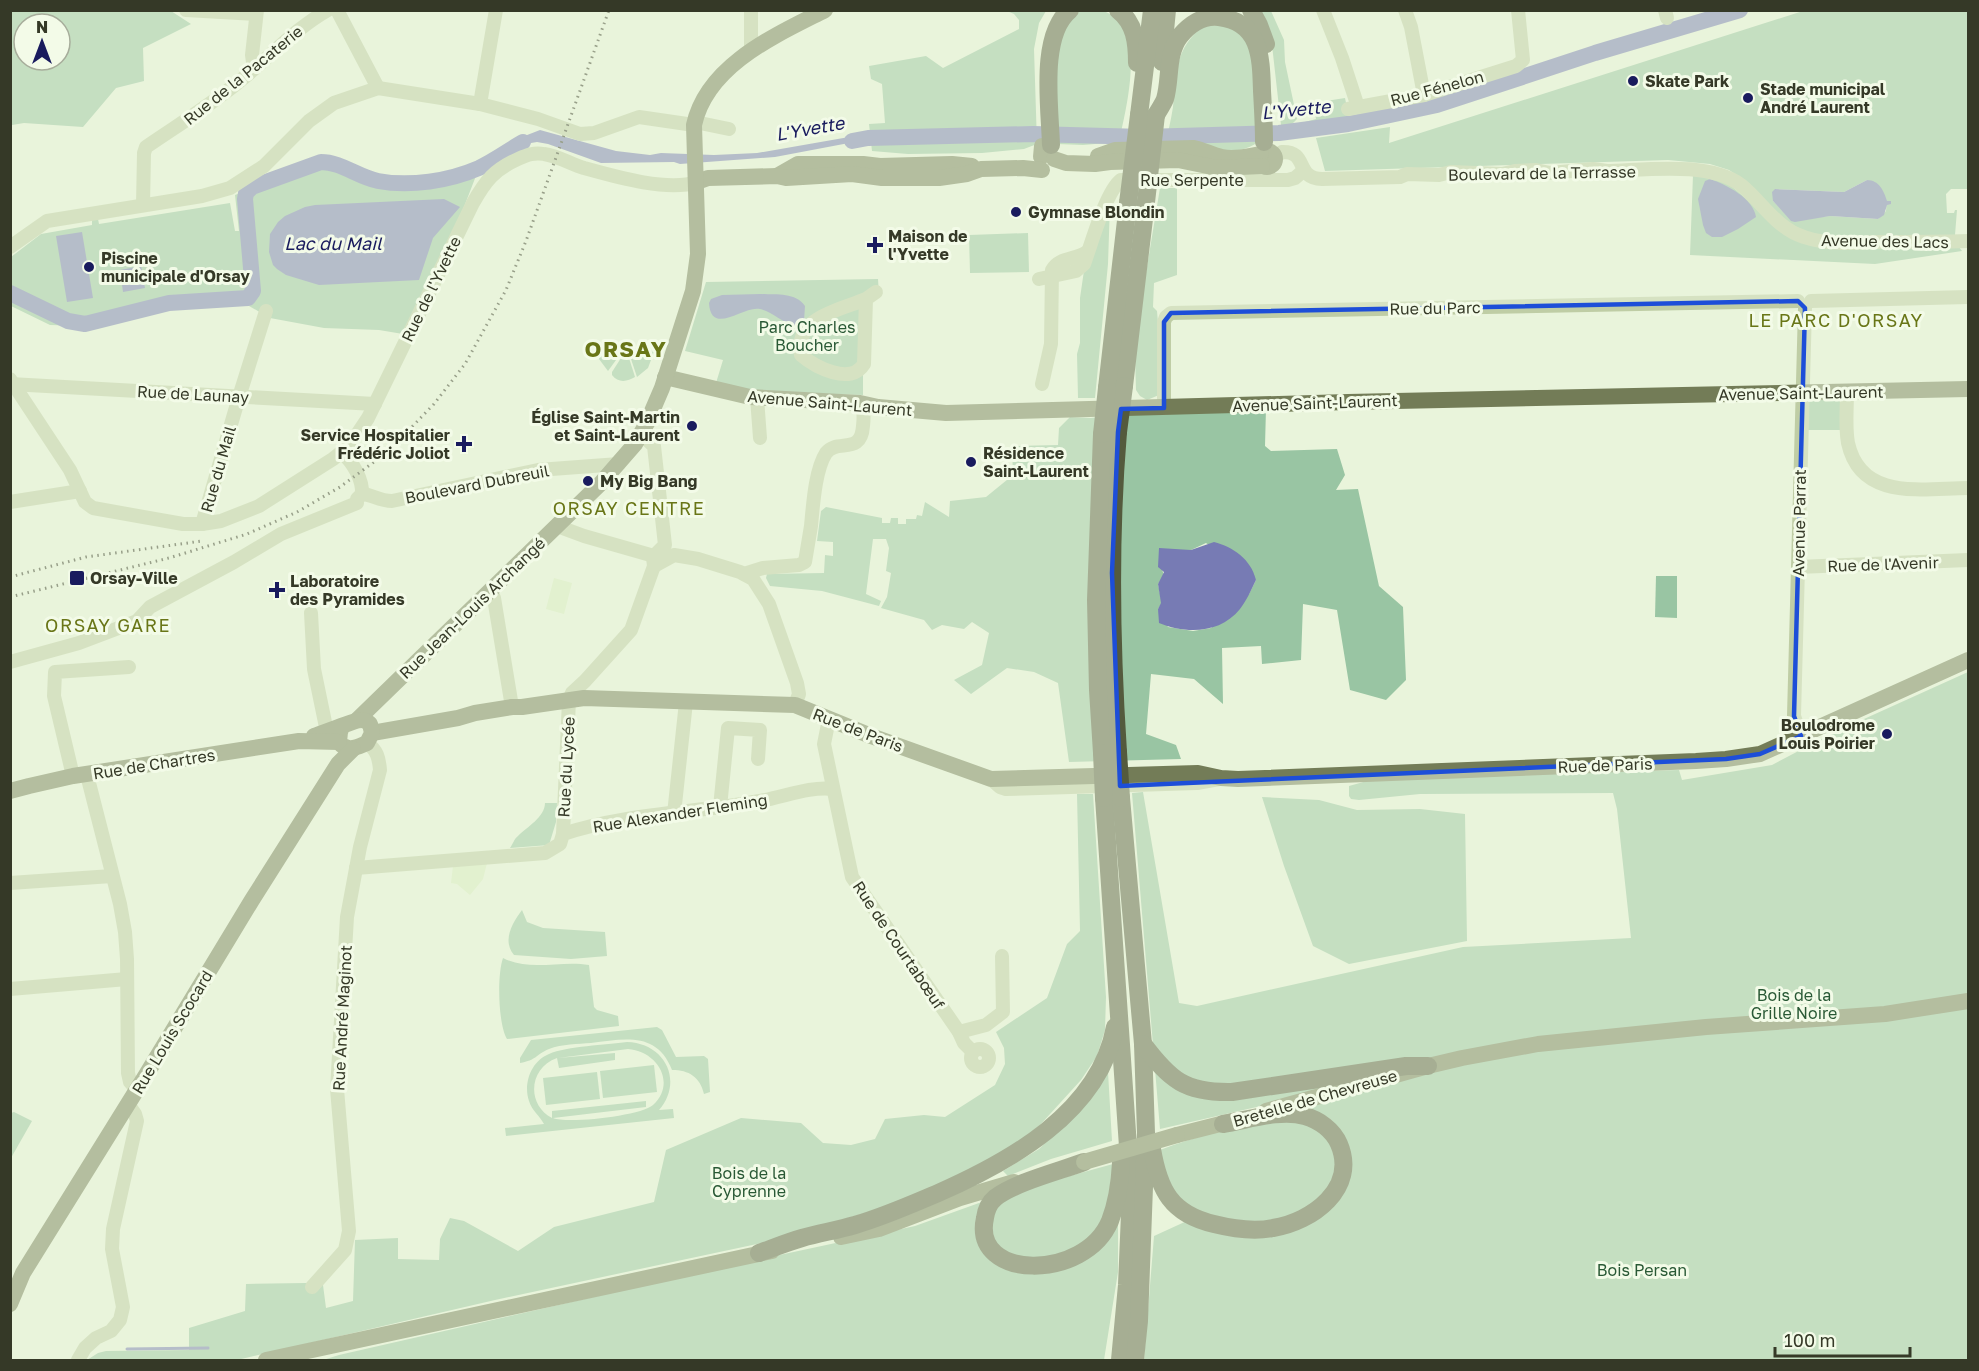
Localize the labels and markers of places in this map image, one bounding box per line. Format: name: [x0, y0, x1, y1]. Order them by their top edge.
place label: Skate Park: [1645, 71, 1730, 91]
marker: Skate Park: [1626, 74, 1640, 88]
place label: Stade municipal André Laurent: [1760, 79, 1886, 117]
marker: Stade municipal André Laurent: [1741, 91, 1755, 105]
place label: Gymnase Blondin: [1028, 202, 1164, 222]
marker: Gymnase Blondin: [1009, 205, 1023, 219]
place label: Maison de l'Yvette: [888, 226, 967, 264]
marker: Maison de l'Yvette: [866, 236, 884, 254]
place label: Piscine municipale d'Orsay: [101, 248, 250, 286]
marker: Piscine municipale d'Orsay: [82, 260, 96, 274]
place label: Église Saint-Martin et Saint-Laurent: [531, 407, 680, 445]
marker: Église Saint-Martin et Saint-Laurent: [685, 419, 699, 433]
place label: Service Hospitalier Frédéric Joliot: [301, 425, 450, 463]
marker: Service Hospitalier Frédéric Joliot: [455, 435, 473, 453]
place label: Résidence Saint-Laurent: [983, 443, 1089, 481]
marker: Résidence Saint-Laurent: [964, 455, 978, 469]
place label: My Big Bang: [600, 471, 698, 491]
marker: My Big Bang: [581, 474, 595, 488]
place label: Orsay-Ville: [90, 568, 178, 588]
marker: Orsay-Ville: [68, 569, 86, 587]
place label: Laboratoire des Pyramides: [290, 571, 405, 609]
marker: Laboratoire des Pyramides: [268, 581, 286, 599]
place label: Boulodrome Louis Poirier: [1779, 715, 1875, 753]
marker: Boulodrome Louis Poirier: [1880, 727, 1894, 741]

